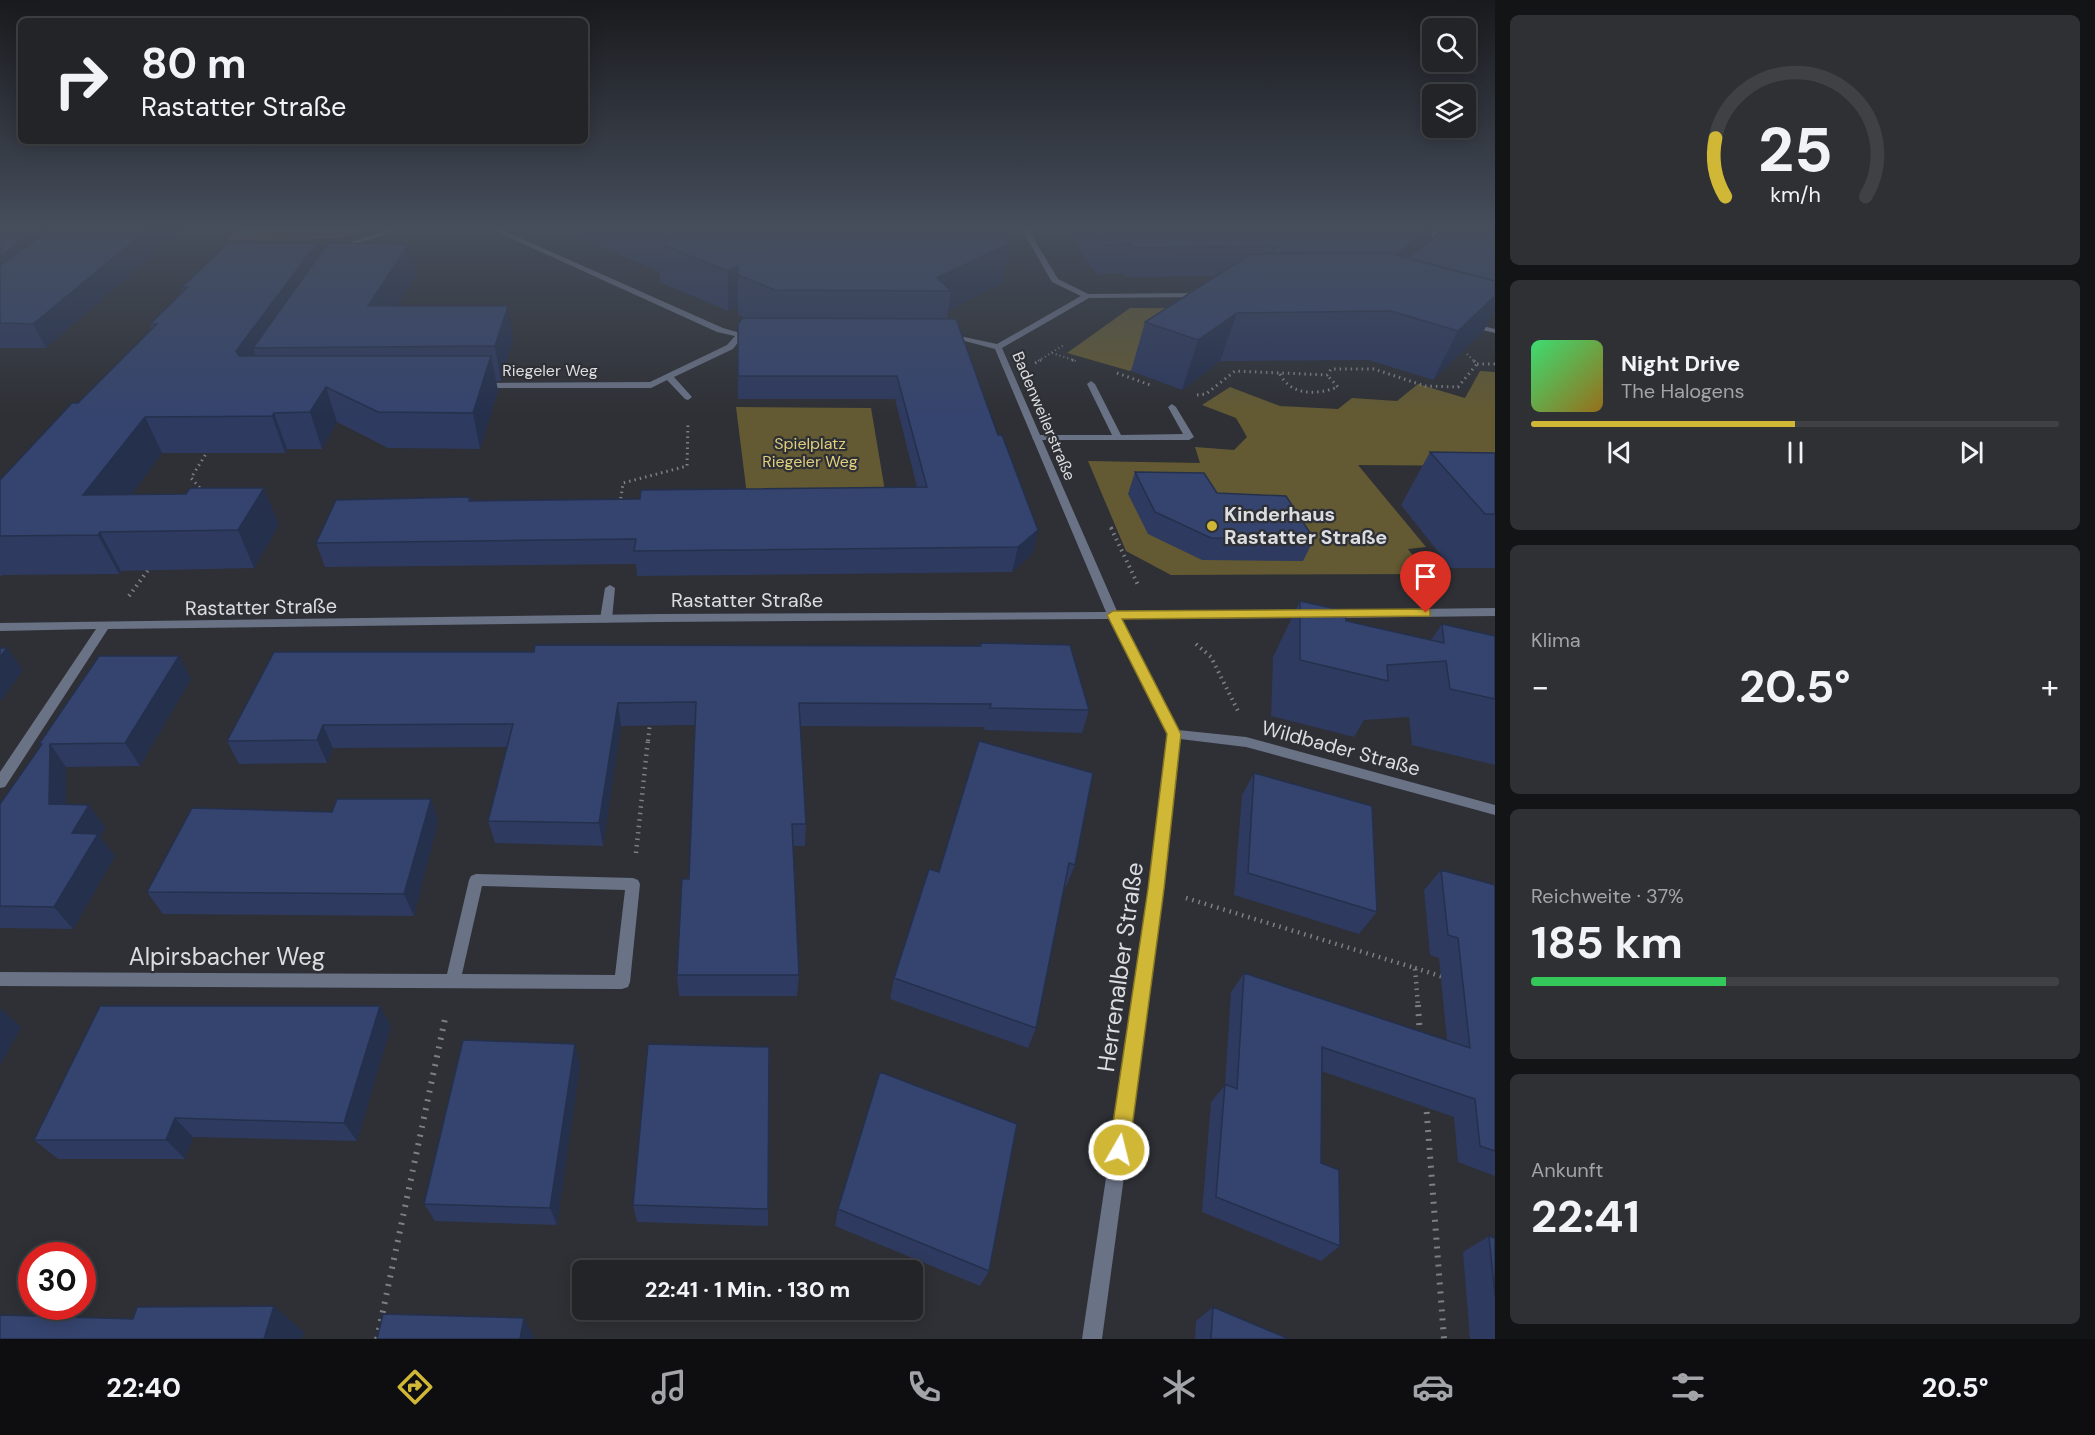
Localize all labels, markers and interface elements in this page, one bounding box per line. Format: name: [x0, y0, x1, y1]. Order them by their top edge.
map controls: [1422, 18, 1476, 138]
button: search: [1422, 18, 1476, 72]
text: 80 m: [141, 36, 247, 91]
icon: right: [42, 42, 120, 120]
button: layers: [1422, 84, 1476, 138]
text: Rastatter Straße: [141, 89, 346, 124]
text: 25: [1758, 109, 1832, 190]
text: km/h: [1770, 181, 1820, 209]
street label: Badenweilerstraße: [1007, 348, 1081, 484]
text: Night Drive: [1621, 349, 1740, 378]
street label: Riegeler Weg: [502, 360, 598, 381]
text: The Halogens: [1621, 378, 1744, 404]
park label: Spielplatz Riegeler Weg: [762, 433, 858, 472]
icon: previous: [1603, 436, 1636, 469]
icon: pause: [1779, 436, 1812, 469]
icon: next: [1955, 436, 1988, 469]
place label: Kinderhaus Rastatter Straße: [1224, 501, 1387, 550]
marker: Kinderhaus Rastatter Straße: [1205, 519, 1219, 533]
pin: [1400, 551, 1451, 613]
icon: arrive: [1409, 560, 1442, 593]
street label: Rastatter Straße: [671, 587, 823, 613]
street label: Rastatter Straße: [185, 593, 337, 621]
text: Klima: [1531, 627, 1581, 653]
text: 20.5°: [1739, 657, 1851, 716]
text: −: [1531, 665, 1549, 708]
text: +: [2041, 665, 2059, 708]
street label: Wildbader Straße: [1259, 714, 1423, 782]
street label: Herrenalber Straße: [1090, 860, 1150, 1074]
text: Reichweite · 37%: [1531, 883, 1684, 909]
text: 185 km: [1531, 913, 1683, 972]
street label: Alpirsbacher Weg: [129, 941, 325, 972]
position arrow: [1087, 1118, 1151, 1182]
text: Ankunft: [1531, 1157, 1603, 1183]
text: 22:41: [1531, 1187, 1640, 1246]
speed limit sign: 30: [18, 1242, 96, 1320]
text: 22:41 · 1 Min. · 130 m: [645, 1275, 850, 1304]
icon: directions: [394, 1366, 436, 1408]
icon: music: [648, 1366, 690, 1408]
icon: phone: [903, 1366, 945, 1408]
icon: climate: [1158, 1366, 1200, 1408]
icon: car: [1412, 1366, 1454, 1408]
icon: filters: [1667, 1366, 1709, 1408]
text: 22:40: [106, 1370, 181, 1405]
text: 20.5°: [1922, 1370, 1989, 1405]

